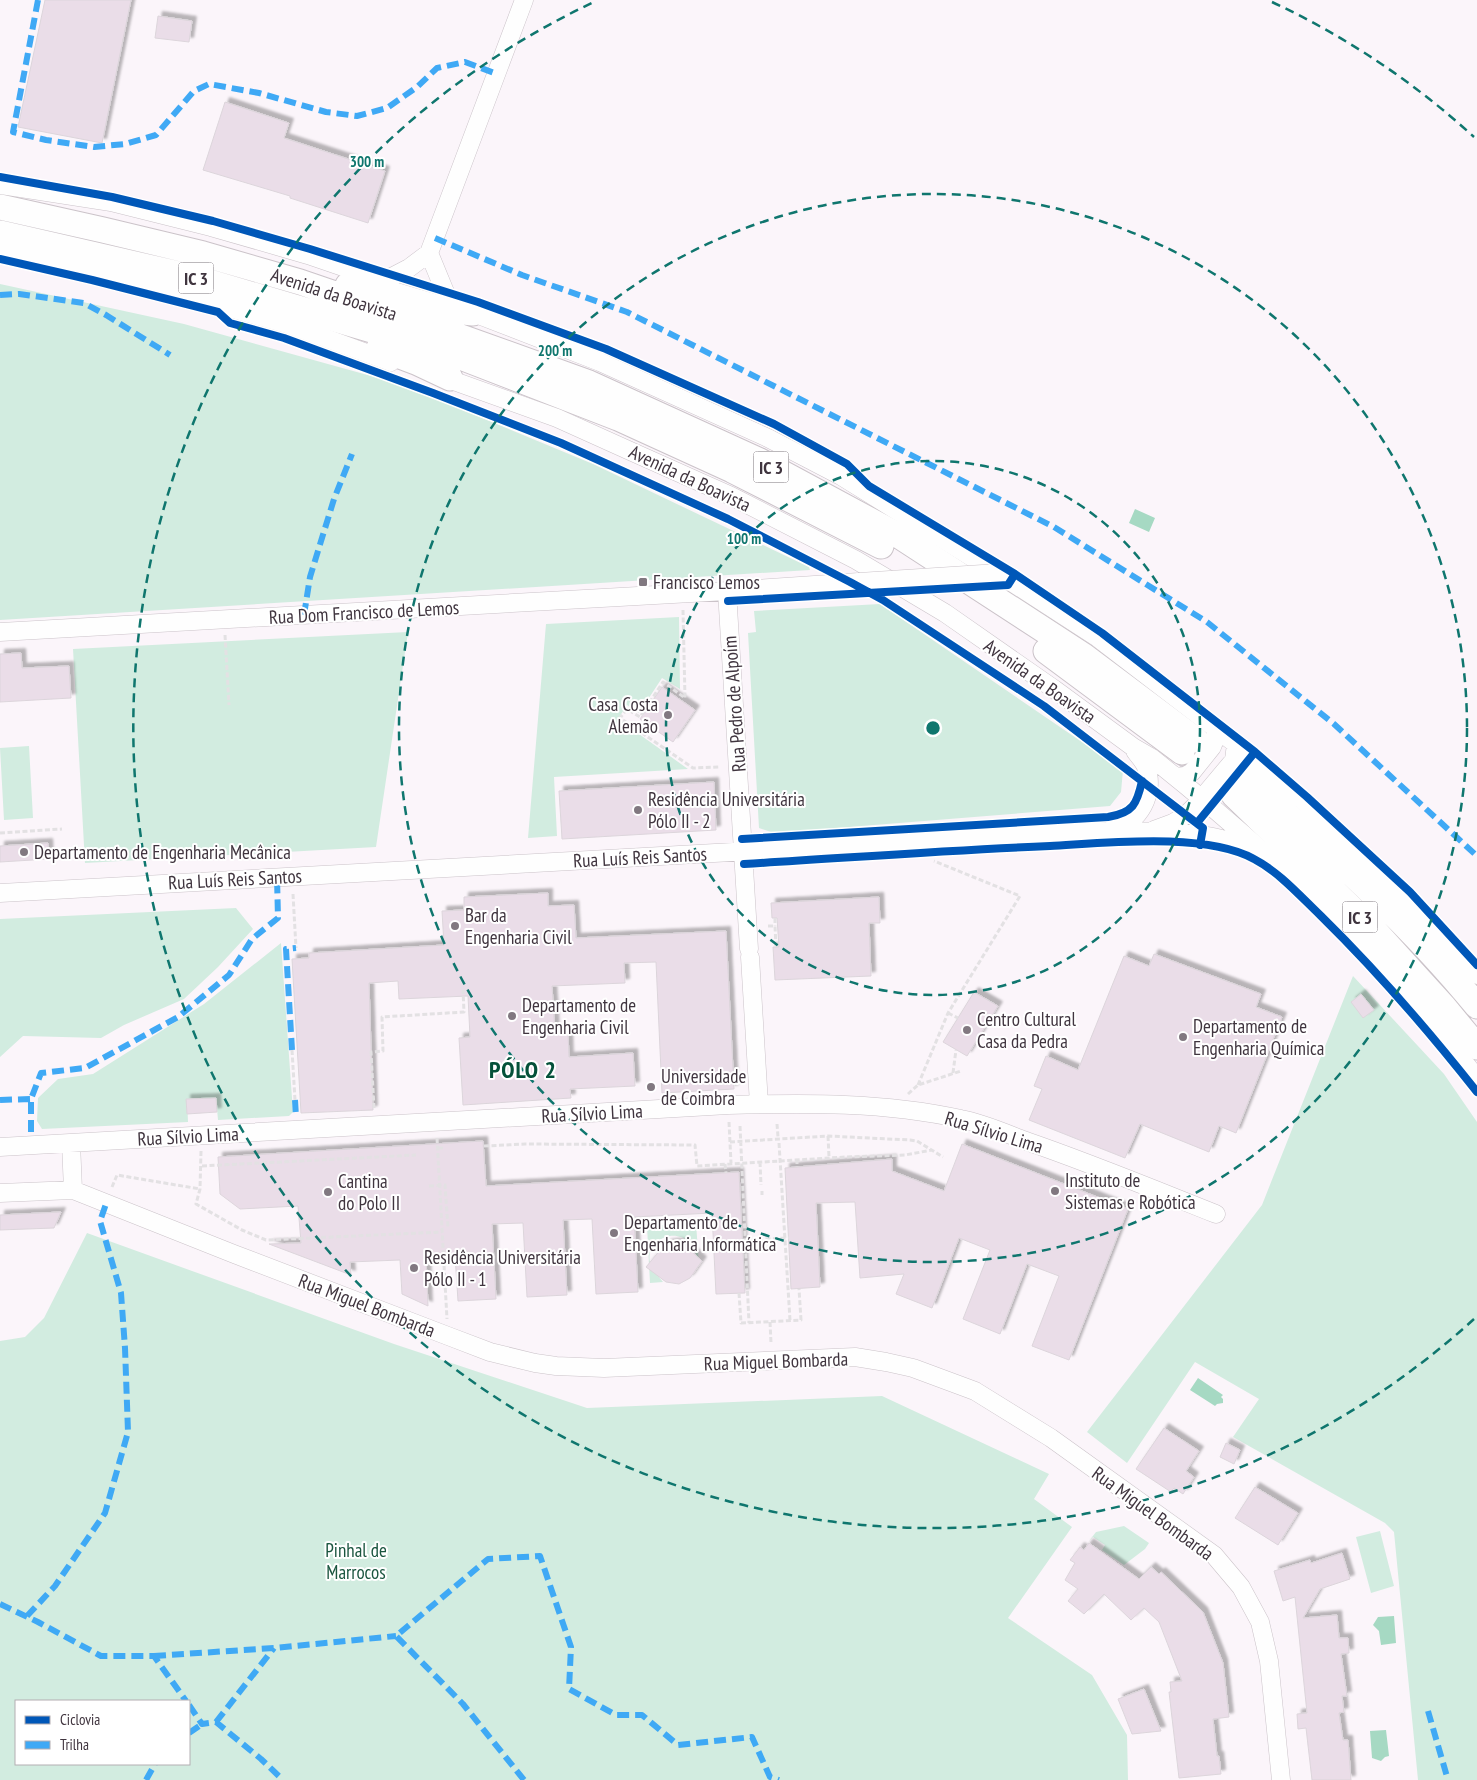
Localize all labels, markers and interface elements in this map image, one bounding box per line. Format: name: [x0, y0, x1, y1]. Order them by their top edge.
text: 300 m: [350, 152, 384, 171]
road number: IC 3: [178, 262, 214, 294]
street label: Avenida da Boavista: [268, 262, 400, 326]
text: 200 m: [538, 341, 572, 360]
street label: Avenida da Boavista: [625, 439, 755, 517]
road number: IC 3: [754, 452, 788, 482]
text: 100 m: [727, 529, 761, 548]
place label: Francisco Lemos: [653, 570, 760, 594]
marker: Francisco Lemos: [637, 576, 649, 588]
street label: Rua Dom Francisco de Lemos: [268, 595, 460, 629]
street label: Avenida da Boavista: [979, 634, 1101, 728]
street label: Rua Pedro de Alpoím: [717, 635, 751, 773]
place label: Casa Costa Alemão: [588, 692, 658, 738]
marker: Casa Costa Alemão: [662, 709, 674, 721]
centre of rings: [924, 719, 942, 737]
place label: Residência Universitária Pólo II - 2: [648, 787, 805, 833]
marker: Residência Universitária Pólo II - 2: [632, 804, 644, 816]
place label: Departamento de Engenharia Mecânica: [34, 840, 291, 864]
street label: Rua Luís Reis Santos: [572, 842, 708, 872]
marker: Departamento de Engenharia Mecânica: [18, 846, 30, 858]
street label: Rua Luís Reis Santos: [167, 864, 303, 894]
road number: IC 3: [1342, 902, 1378, 932]
place label: Bar da Engenharia Civil: [465, 903, 572, 949]
marker: Bar da Engenharia Civil: [449, 920, 461, 932]
place label: Departamento de Engenharia Civil: [522, 993, 636, 1039]
place label: Centro Cultural Casa da Pedra: [977, 1007, 1076, 1053]
marker: Departamento de Engenharia Civil: [506, 1010, 518, 1022]
place label: Departamento de Engenharia Química: [1193, 1014, 1324, 1060]
marker: Centro Cultural Casa da Pedra: [961, 1024, 973, 1036]
marker: Departamento de Engenharia Química: [1177, 1031, 1189, 1043]
district label: PÓLO 2: [489, 1054, 557, 1085]
place label: Universidade de Coimbra: [661, 1064, 746, 1110]
marker: Universidade de Coimbra: [645, 1081, 657, 1093]
street label: Rua Sílvio Lima: [541, 1098, 643, 1128]
street label: Rua Sílvio Lima: [942, 1106, 1046, 1158]
street label: Rua Sílvio Lima: [137, 1121, 239, 1151]
place label: Instituto de Sistemas e Robótica: [1065, 1168, 1196, 1214]
place label: Cantina do Polo II: [338, 1169, 400, 1215]
marker: Instituto de Sistemas e Robótica: [1049, 1185, 1061, 1197]
marker: Cantina do Polo II: [322, 1186, 334, 1198]
place label: Departamento de Engenharia Informática: [624, 1210, 776, 1256]
marker: Departamento de Engenharia Informática: [608, 1227, 620, 1239]
place label: Residência Universitária Pólo II - 1: [424, 1245, 581, 1291]
marker: Residência Universitária Pólo II - 1: [408, 1262, 420, 1274]
street label: Rua Miguel Bombarda: [295, 1268, 439, 1342]
street label: Rua Miguel Bombarda: [703, 1346, 849, 1376]
street label: Rua Miguel Bombarda: [1088, 1461, 1218, 1565]
park label: Pinhal de Marrocos: [325, 1538, 387, 1584]
legend: [15, 1700, 190, 1765]
text: Ciclovia: [60, 1710, 100, 1729]
text: Trilha: [60, 1735, 89, 1754]

